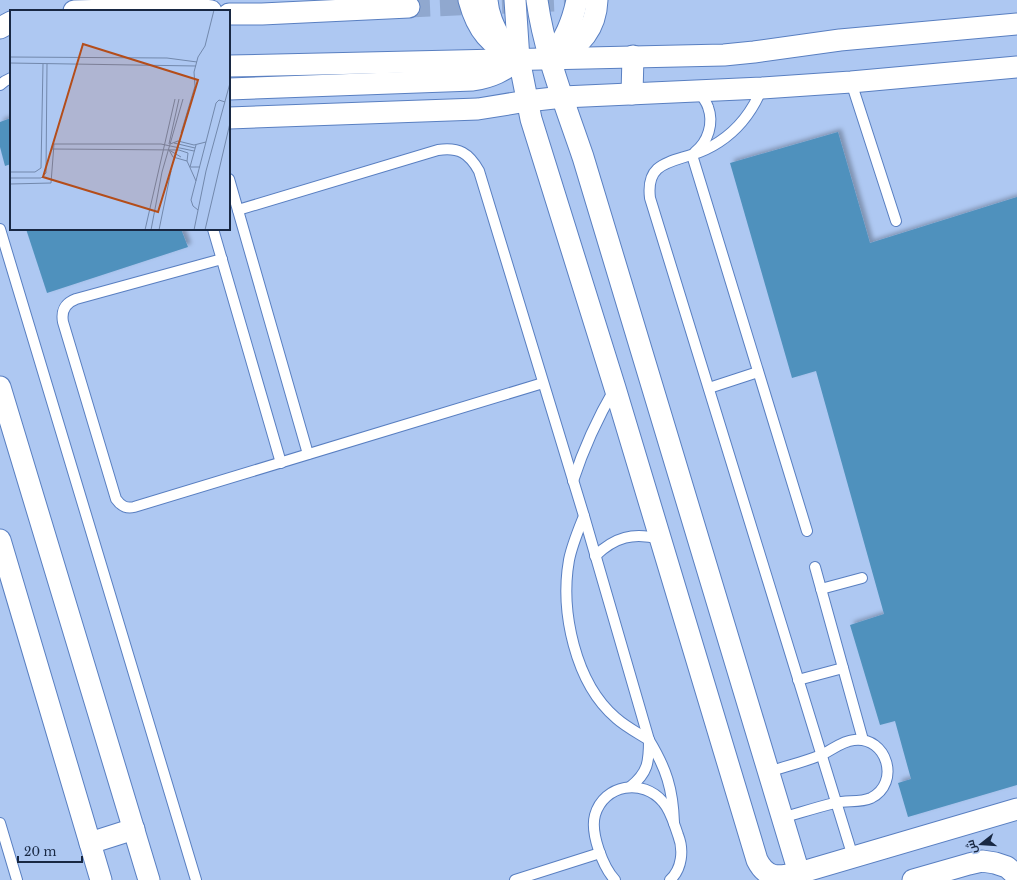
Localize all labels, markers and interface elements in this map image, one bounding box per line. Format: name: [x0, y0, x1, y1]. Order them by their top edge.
inset map: [10, 10, 230, 230]
north arrow: [961, 824, 1001, 864]
scale bar: [18, 838, 82, 864]
text: ش: [963, 838, 980, 856]
text: 20 m: [24, 844, 56, 859]

